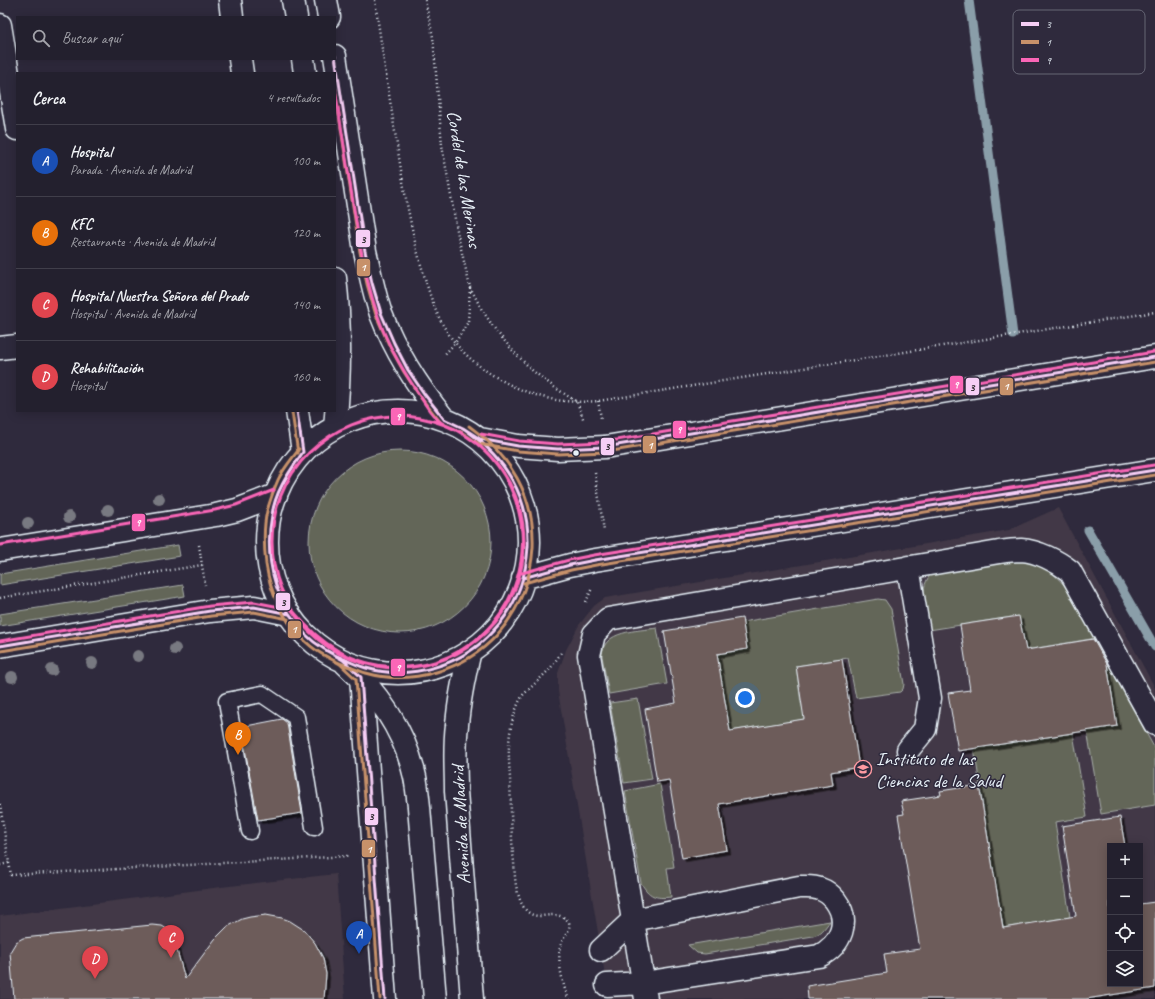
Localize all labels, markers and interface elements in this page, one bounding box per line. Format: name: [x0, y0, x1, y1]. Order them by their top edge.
legend: [1013, 10, 1145, 74]
search box: [16, 16, 336, 60]
text: 3: [1046, 17, 1052, 31]
icon: search: [30, 27, 52, 49]
text: Buscar aquí: [62, 29, 121, 48]
text: 1: [1046, 35, 1052, 49]
text: 9: [1046, 53, 1052, 67]
text: Cerca: [32, 88, 65, 109]
text: 4 resultados: [267, 90, 320, 106]
street label: Cordel de las Merinas: [441, 109, 487, 251]
text: Hospital: [70, 143, 112, 162]
text: A: [42, 153, 48, 169]
text: 100 m: [292, 153, 320, 169]
text: Parada · Avenida de Madrid: [70, 162, 192, 178]
text: KFC: [70, 215, 92, 234]
text: B: [42, 225, 48, 241]
text: 120 m: [292, 225, 320, 241]
line badge: 3: [355, 229, 371, 248]
text: 3: [361, 232, 367, 246]
text: Restaurante · Avenida de Madrid: [70, 234, 215, 250]
line badge: 1: [356, 258, 371, 277]
text: 1: [361, 260, 367, 274]
text: Hospital Nuestra Señora del Prado: [70, 287, 248, 306]
text: C: [42, 297, 48, 313]
text: 140 m: [292, 297, 320, 313]
text: Hospital · Avenida de Madrid: [70, 306, 195, 322]
text: Rehabilitación: [70, 359, 143, 378]
text: D: [41, 369, 49, 385]
text: 160 m: [292, 369, 320, 385]
line badge: 9: [949, 375, 964, 394]
text: 9: [954, 377, 960, 391]
line badge: 3: [965, 377, 980, 396]
line badge: 1: [999, 377, 1014, 396]
text: Hospital: [70, 378, 106, 394]
text: 1: [1004, 379, 1010, 393]
text: 3: [970, 380, 976, 394]
line badge: 9: [390, 407, 406, 426]
text: 9: [396, 409, 402, 423]
line badge: 9: [672, 420, 687, 439]
text: 9: [677, 422, 683, 436]
line badge: 1: [642, 435, 657, 454]
line badge: 3: [600, 437, 615, 456]
text: 1: [648, 438, 654, 452]
text: 3: [605, 439, 611, 453]
unlabelled marker: [571, 448, 581, 458]
line badge: 9: [131, 513, 146, 532]
text: 9: [136, 515, 142, 529]
line badge: 3: [275, 592, 291, 611]
text: 3: [281, 595, 287, 609]
line badge: 1: [287, 620, 302, 639]
text: 1: [292, 622, 298, 636]
line badge: 9: [390, 658, 406, 677]
text: 9: [396, 660, 402, 674]
your location: [735, 688, 755, 708]
pin: B: [225, 722, 251, 755]
place label: Instituto de las Ciencias de la Salud: [876, 747, 1005, 793]
school or university icon: Instituto de las Ciencias de la Salud: [853, 759, 873, 779]
street label: Avenida de Madrid: [446, 762, 476, 885]
line badge: 3: [364, 807, 379, 826]
text: 3: [369, 809, 375, 823]
line badge: 1: [361, 839, 376, 858]
text: 1: [367, 842, 373, 856]
map controls: [1107, 843, 1143, 987]
button: +: [1107, 843, 1143, 879]
button: −: [1107, 879, 1143, 915]
button: locate: [1107, 915, 1143, 951]
pin: A: [346, 921, 372, 954]
pin: C: [158, 925, 184, 958]
pin: D: [82, 946, 108, 979]
button: layers: [1107, 951, 1143, 987]

